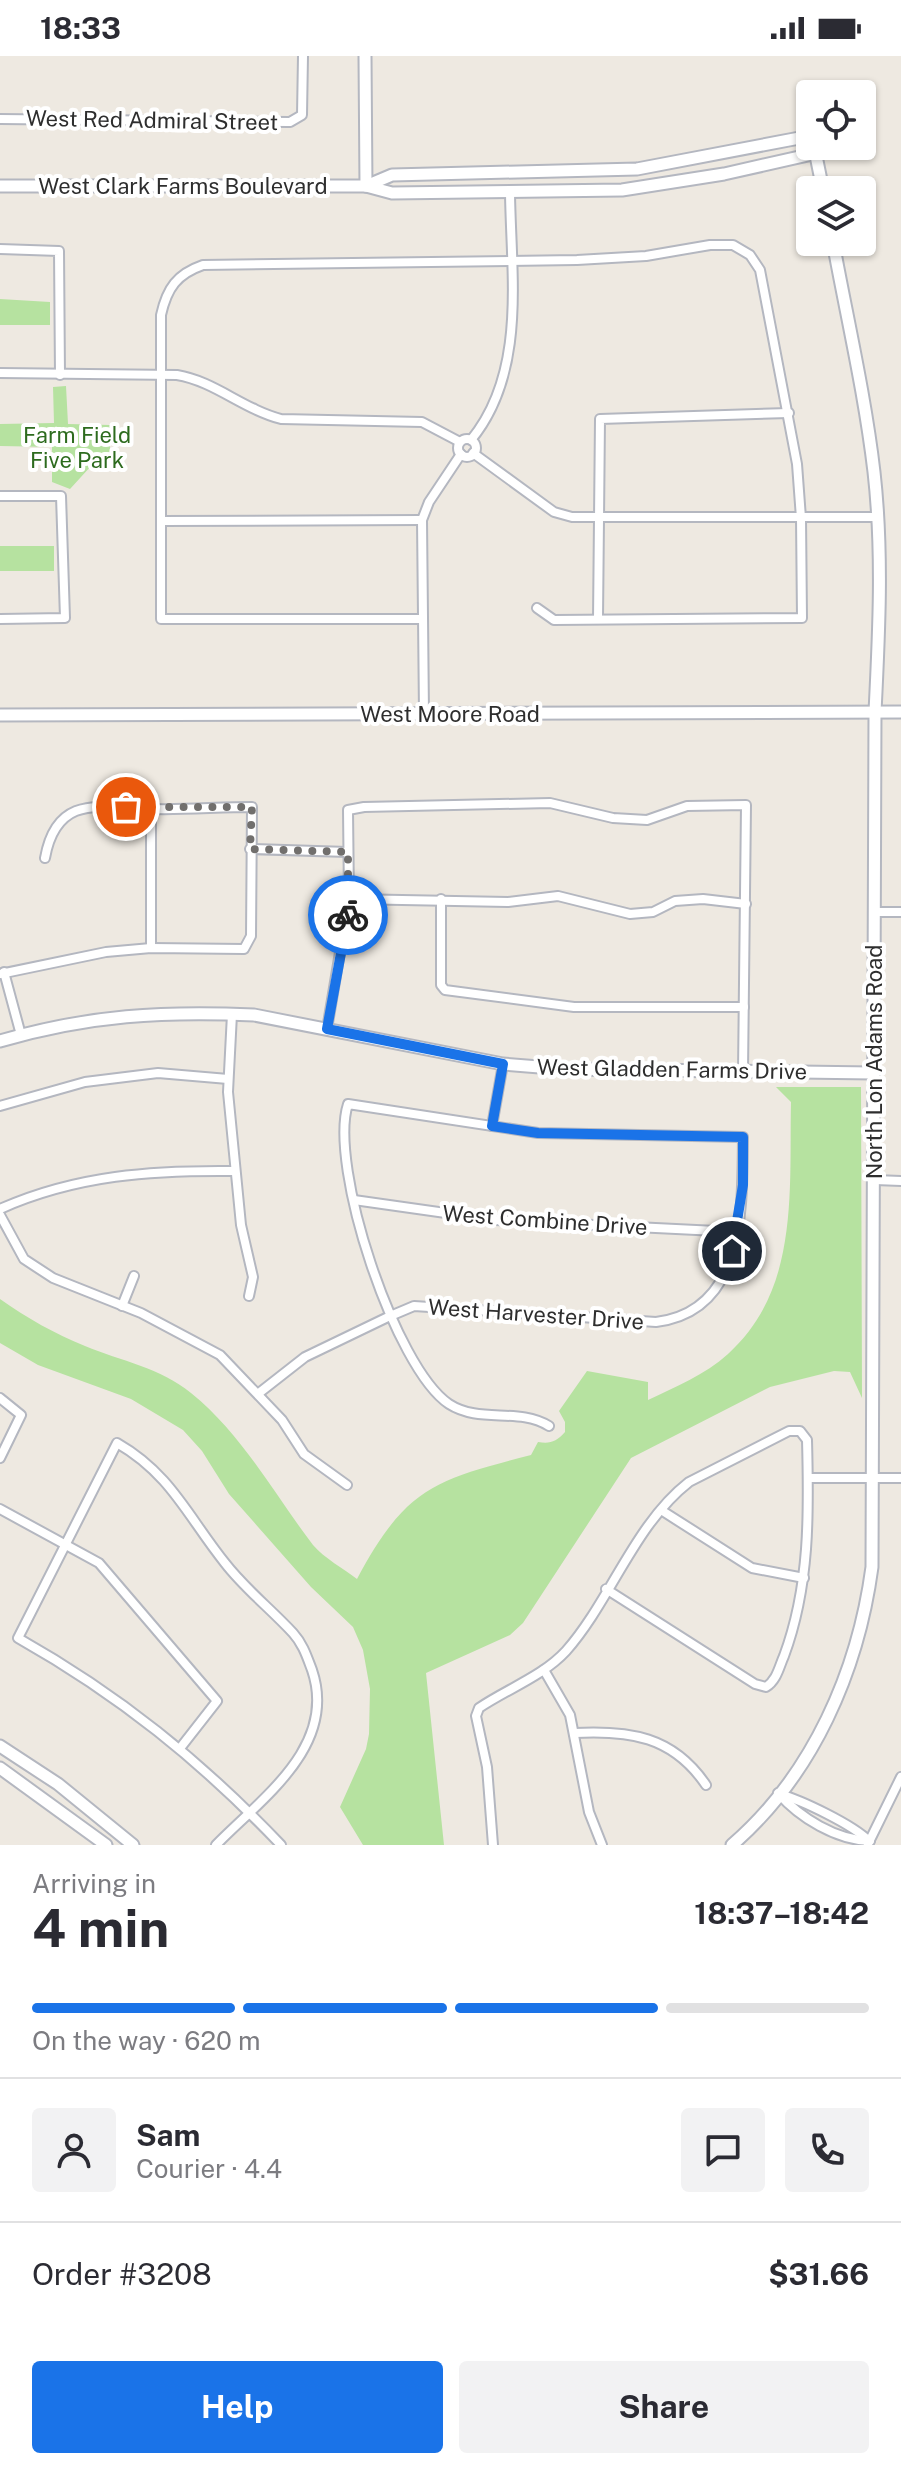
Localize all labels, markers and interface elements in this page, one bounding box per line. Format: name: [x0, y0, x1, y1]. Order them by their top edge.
text: 18:33: [40, 10, 121, 46]
map controls: [796, 80, 876, 256]
button: locate: [796, 80, 876, 160]
street label: West Red Admiral Street: [26, 105, 278, 135]
street label: West Clark Farms Boulevard: [38, 173, 328, 199]
button: layers: [796, 176, 876, 256]
park label: Farm Field Five Park: [23, 422, 131, 473]
street label: West Moore Road: [360, 701, 540, 727]
pin: [92, 773, 160, 841]
icon: bag: [104, 785, 148, 829]
courier: [308, 875, 388, 955]
icon: bike: [326, 893, 370, 937]
street label: North Lon Adams Road: [861, 945, 887, 1179]
street label: West Gladden Farms Drive: [537, 1054, 807, 1084]
street label: West Combine Drive: [442, 1200, 648, 1240]
pin: [698, 1217, 766, 1285]
icon: home: [710, 1229, 754, 1273]
street label: West Harvester Drive: [427, 1293, 645, 1335]
text: Arriving in: [32, 1868, 156, 1899]
text: 18:37–18:42: [694, 1895, 869, 1931]
text: 4 min: [32, 1898, 169, 1959]
text: On the way · 620 m: [32, 2025, 261, 2056]
button: person: [32, 2108, 116, 2192]
button: chat: [681, 2108, 765, 2192]
button: phone: [785, 2108, 869, 2192]
text: Sam: [136, 2117, 200, 2153]
text: Courier · 4.4: [136, 2153, 282, 2184]
text: Order #3208: [32, 2256, 212, 2292]
text: $31.66: [768, 2256, 869, 2292]
button: Help: [32, 2361, 443, 2453]
button: Share: [459, 2361, 869, 2453]

